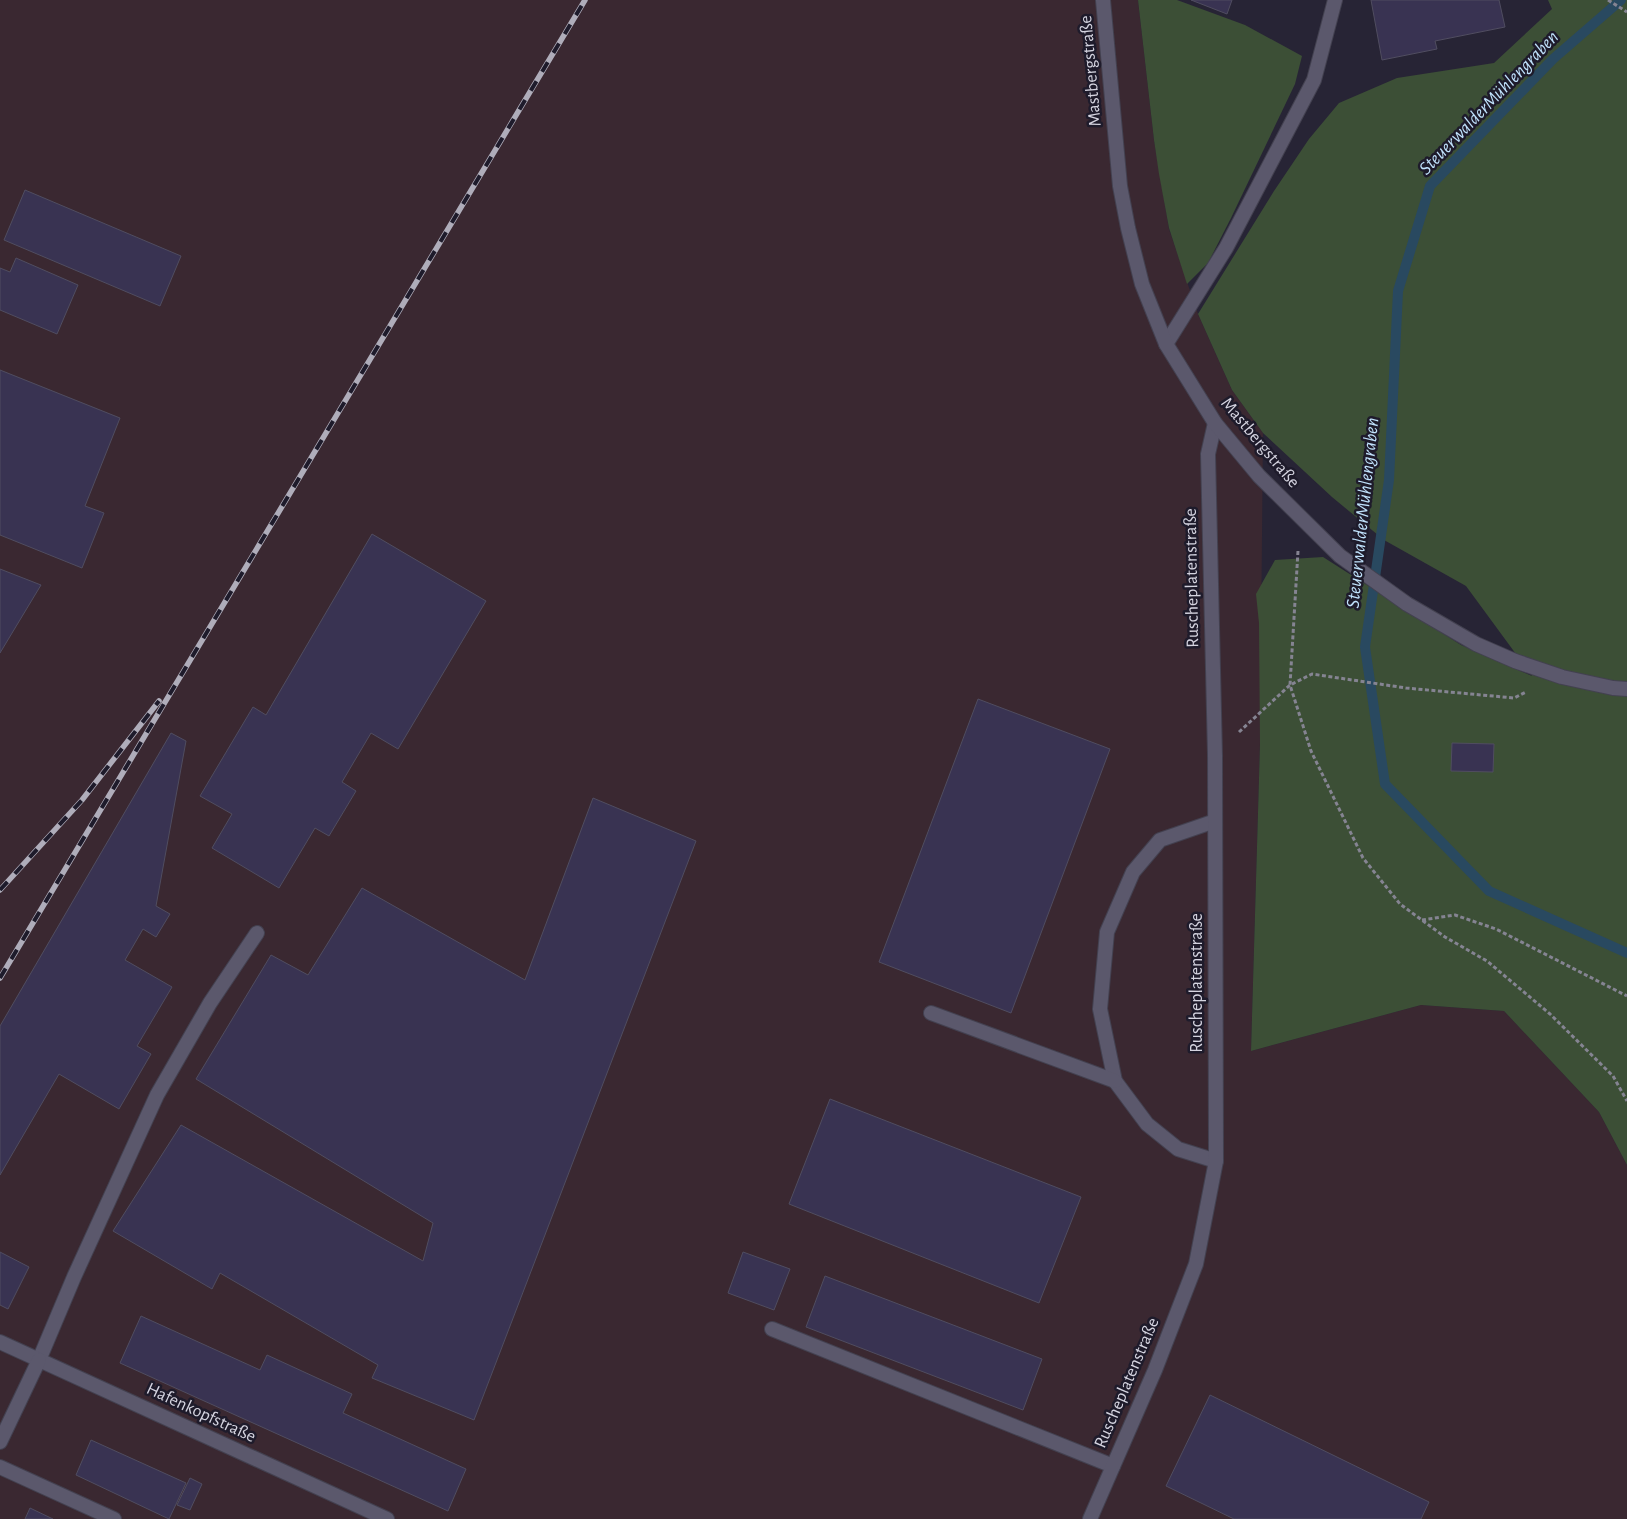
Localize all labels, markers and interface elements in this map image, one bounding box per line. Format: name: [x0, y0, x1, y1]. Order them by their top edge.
street label: Mastbergstraße: [1077, 15, 1105, 127]
water label: SteuerwalderMühlengraben: [1416, 27, 1562, 179]
street label: Mastbergstraße: [1217, 395, 1303, 491]
water label: SteuerwalderMühlengraben: [1344, 417, 1382, 609]
street label: Ruscheplatenstraße: [1182, 508, 1202, 648]
street label: Ruscheplatenstraße: [1188, 913, 1206, 1053]
street label: Ruscheplatenstraße: [1091, 1315, 1163, 1451]
street label: Hafenkopfstraße: [144, 1380, 258, 1446]

